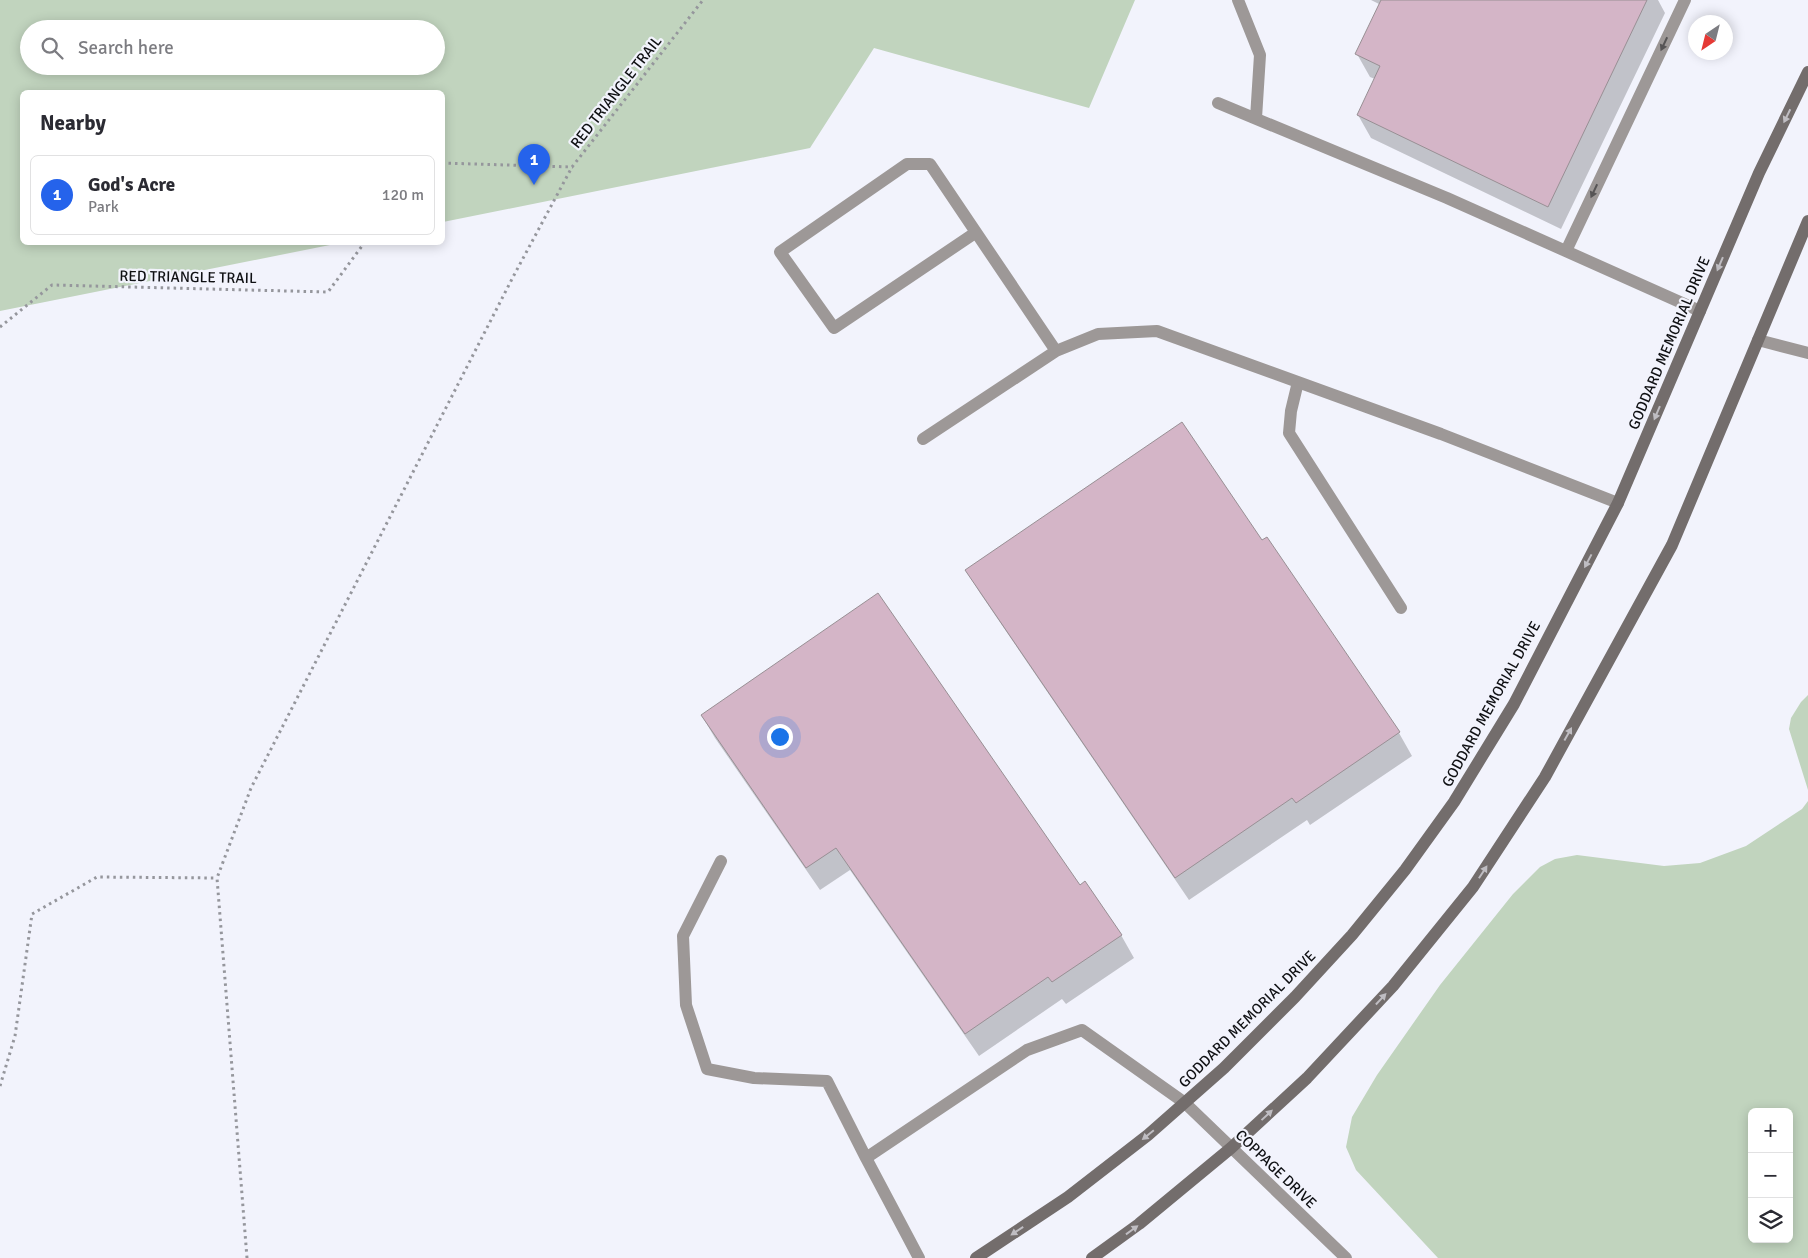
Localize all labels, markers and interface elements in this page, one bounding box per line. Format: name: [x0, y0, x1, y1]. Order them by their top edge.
north arrow: [1688, 15, 1733, 60]
search box: [20, 20, 445, 75]
street label: RED TRIANGLE TRAIL: [567, 32, 666, 152]
icon: search: [38, 34, 66, 62]
text: Search here: [78, 36, 174, 60]
one-way arrow: [1660, 37, 1668, 51]
one-way arrow: [1783, 108, 1791, 123]
text: Nearby: [40, 110, 106, 136]
pin: 1: [518, 144, 550, 185]
text: God's Acre: [88, 173, 175, 197]
one-way arrow: [1590, 184, 1598, 198]
text: 1: [53, 185, 61, 205]
text: 120 m: [382, 185, 424, 205]
text: Park: [88, 197, 119, 217]
street label: GODDARD MEMORIAL DRIVE: [1624, 254, 1714, 432]
one-way arrow: [1716, 257, 1724, 271]
street label: RED TRIANGLE TRAIL: [119, 267, 257, 287]
one-way arrow: [1652, 406, 1660, 420]
one-way arrow: [1584, 553, 1592, 568]
street label: GODDARD MEMORIAL DRIVE: [1438, 618, 1544, 790]
your location: [767, 724, 793, 750]
one-way arrow: [1564, 727, 1572, 742]
one-way arrow: [1478, 866, 1487, 879]
street label: GODDARD MEMORIAL DRIVE: [1175, 947, 1319, 1091]
one-way arrow: [1375, 994, 1387, 1006]
map controls: [1748, 1108, 1793, 1243]
button: +: [1748, 1108, 1793, 1153]
one-way arrow: [1261, 1109, 1273, 1121]
street label: COPPAGE DRIVE: [1232, 1126, 1320, 1212]
one-way arrow: [1141, 1130, 1154, 1141]
button: −: [1748, 1153, 1793, 1198]
button: layers: [1748, 1198, 1793, 1243]
one-way arrow: [1125, 1225, 1139, 1235]
one-way arrow: [1010, 1227, 1024, 1236]

